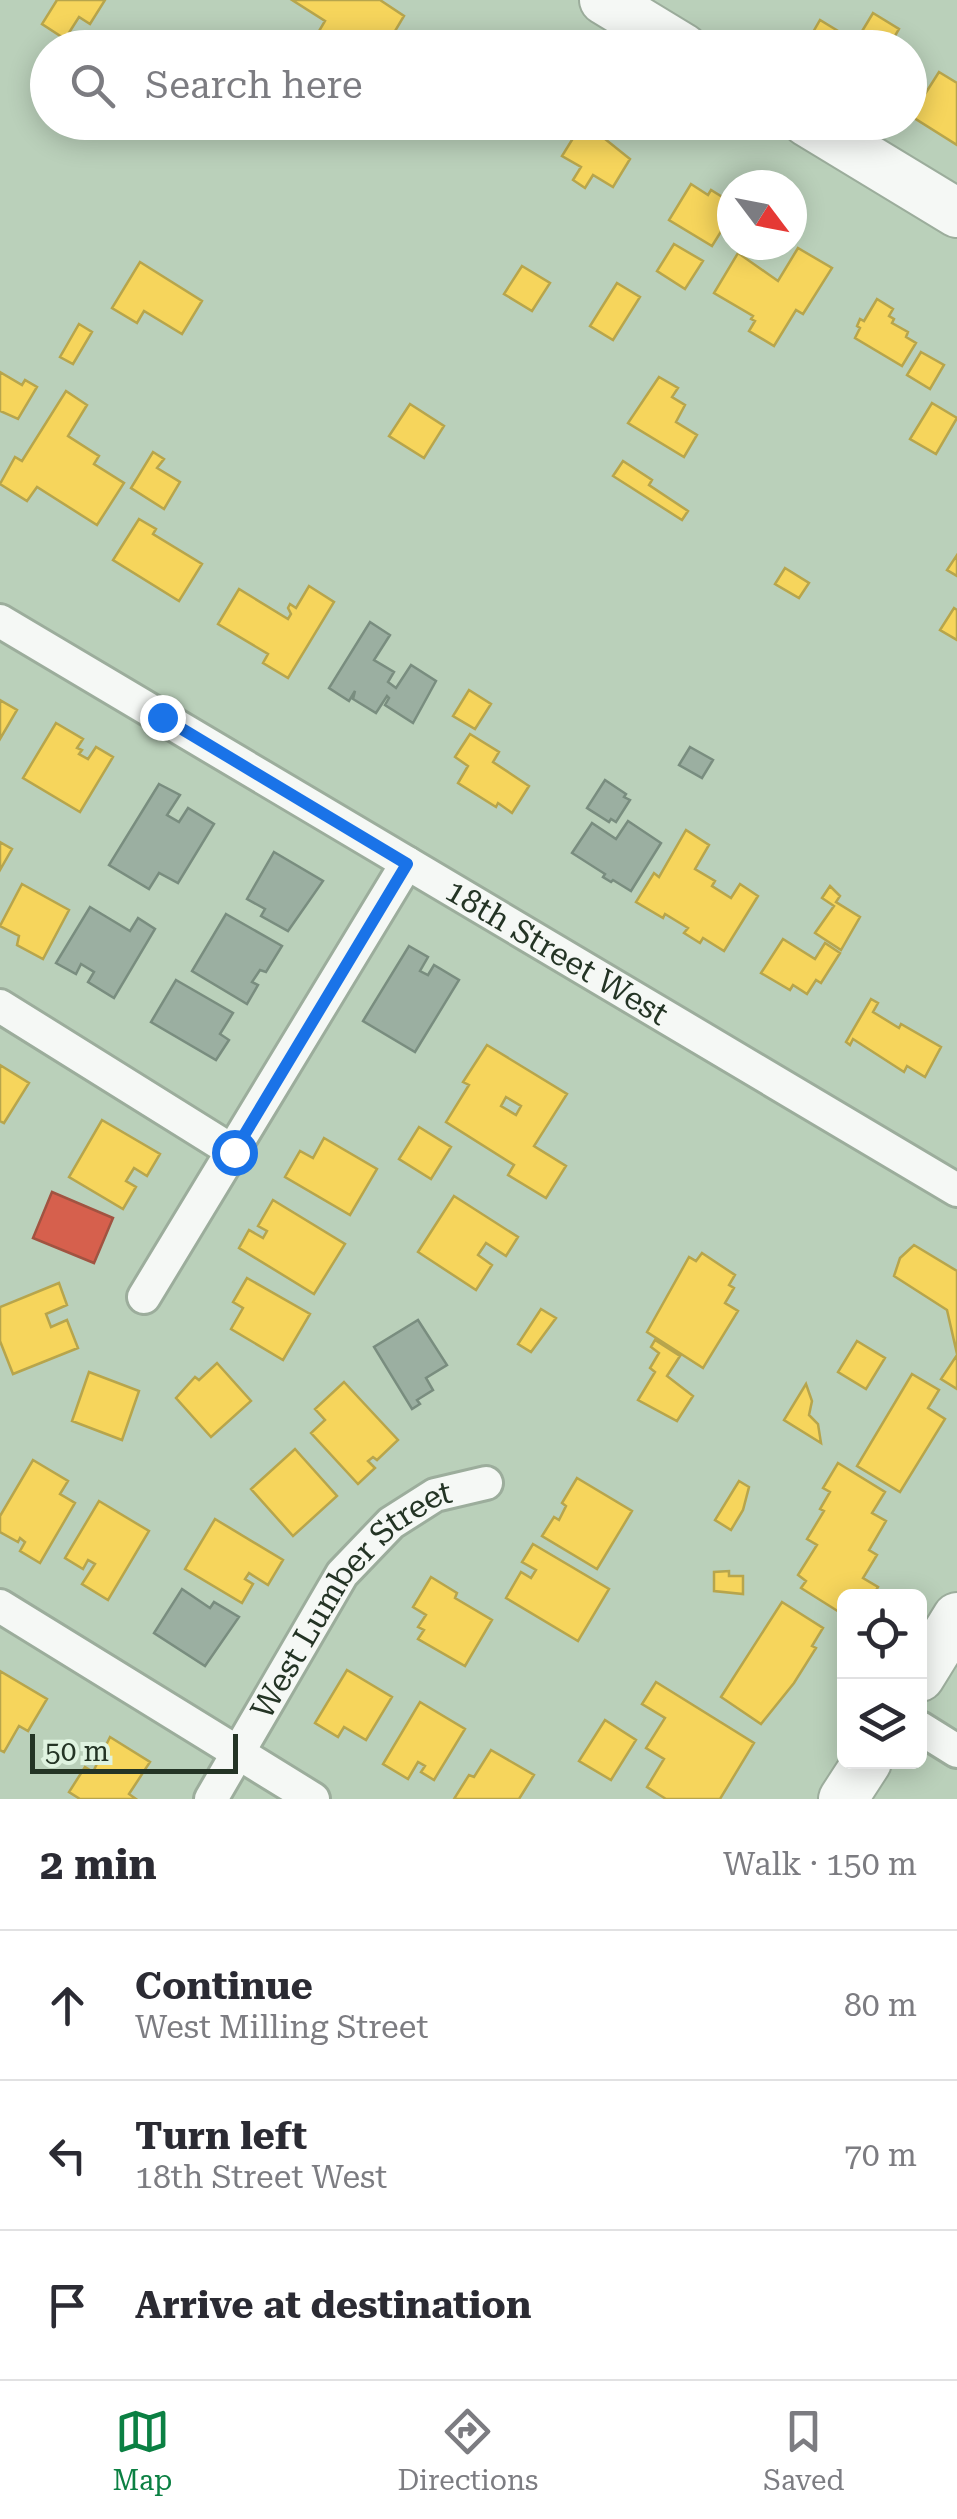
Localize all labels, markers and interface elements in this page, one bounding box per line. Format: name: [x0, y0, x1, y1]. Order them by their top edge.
search box: [30, 30, 927, 140]
icon: search: [65, 58, 120, 113]
text: Search here: [145, 63, 363, 107]
north arrow: [717, 170, 807, 260]
route end: [140, 695, 186, 741]
street label: 18th Street West: [439, 871, 675, 1033]
route start: [212, 1130, 258, 1176]
street label: West Lumber Street: [243, 1473, 456, 1725]
map controls: [837, 1589, 927, 1769]
button: locate: [837, 1589, 927, 1679]
button: layers: [837, 1679, 927, 1769]
scale bar: [30, 1729, 238, 1774]
text: 50 m: [45, 1735, 109, 1768]
text: 2 min: [40, 1840, 157, 1889]
text: Walk · 150 m: [723, 1845, 917, 1883]
text: Continue: [135, 1964, 313, 2008]
icon: ahead: [40, 1978, 95, 2033]
text: 80 m: [844, 1986, 917, 2024]
text: West Milling Street: [135, 2008, 428, 2046]
text: Turn left: [135, 2114, 307, 2158]
icon: left: [40, 2128, 95, 2183]
text: 70 m: [844, 2136, 917, 2174]
text: 18th Street West: [135, 2158, 387, 2196]
icon: arrive: [40, 2278, 95, 2333]
text: Arrive at destination: [135, 2283, 531, 2327]
tab: Map: [113, 2404, 172, 2497]
tab: Directions: [397, 2404, 538, 2497]
tab: Saved: [763, 2404, 845, 2497]

